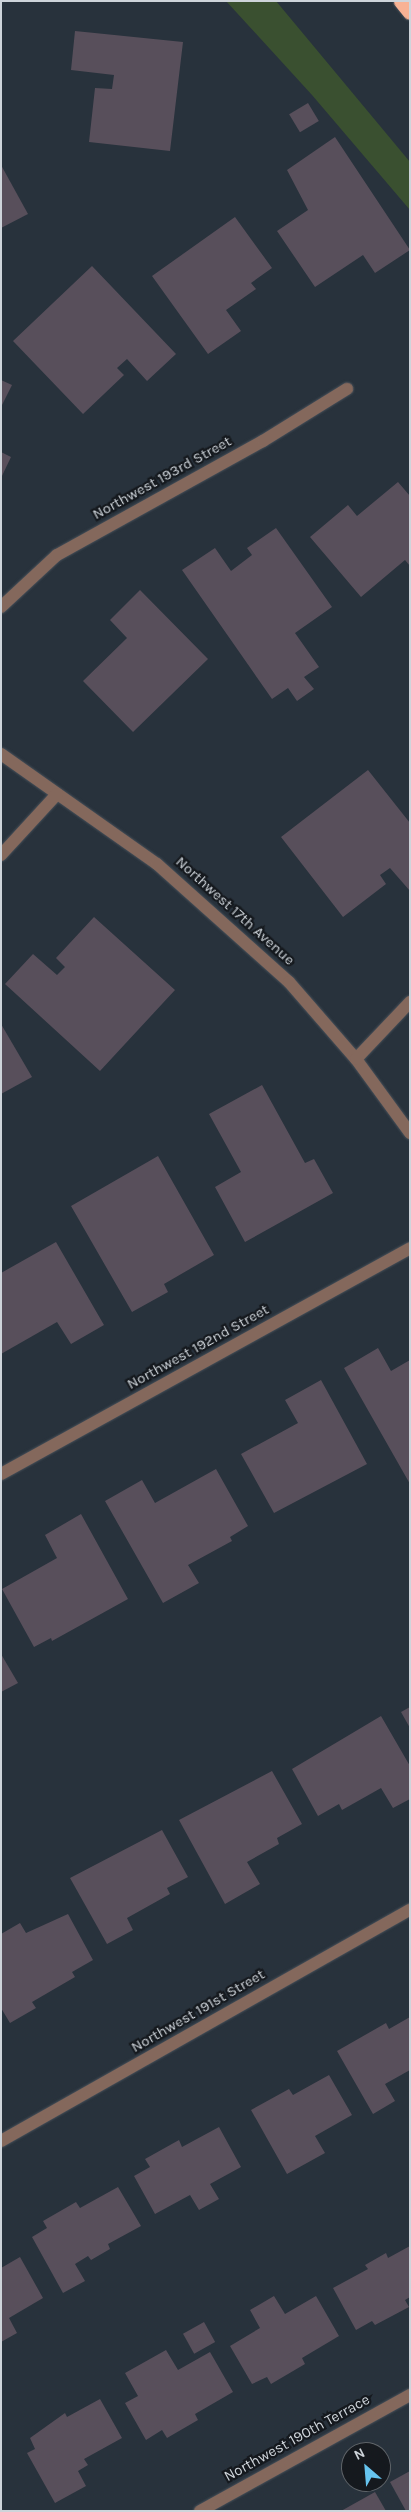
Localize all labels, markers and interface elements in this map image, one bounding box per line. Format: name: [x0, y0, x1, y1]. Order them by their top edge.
street label: Northwest 193rd Street: [90, 432, 234, 524]
street label: Northwest 17th Avenue: [172, 853, 298, 969]
street label: Northwest 192nd Street: [124, 1301, 272, 1393]
street label: Northwest 191st Street: [128, 1965, 268, 2057]
street label: Northwest 190th Terrace: [221, 2390, 373, 2486]
north arrow: [341, 2442, 391, 2492]

